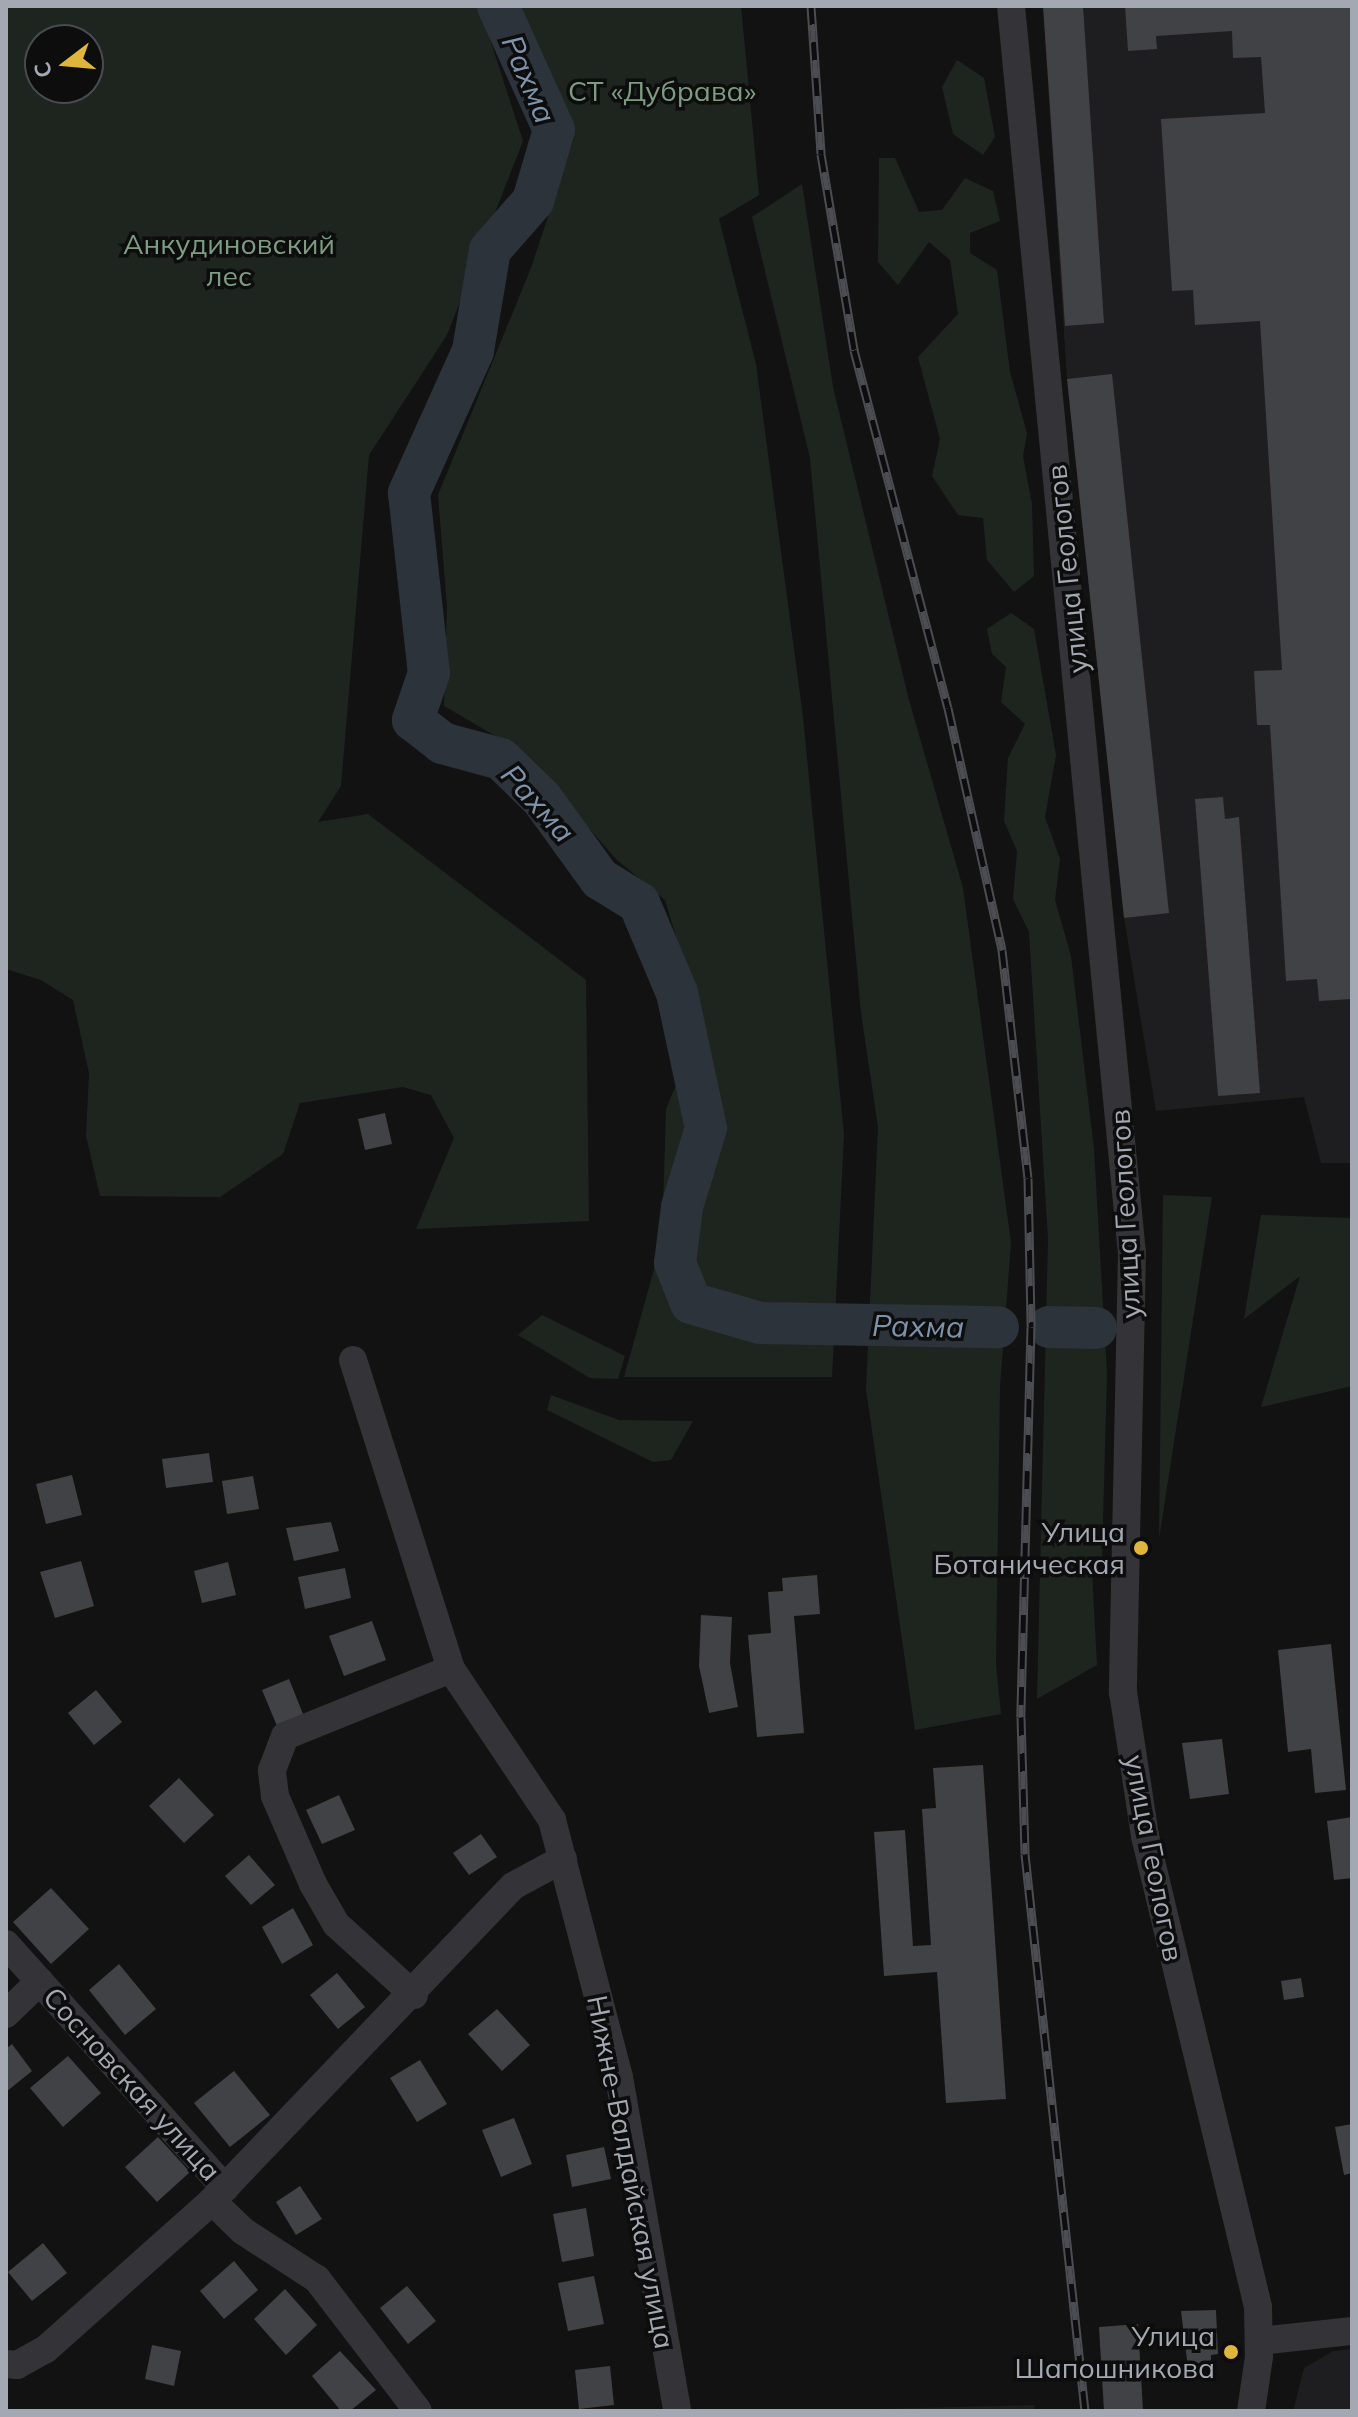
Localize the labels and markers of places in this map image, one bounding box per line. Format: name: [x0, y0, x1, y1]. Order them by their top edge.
place label: Улица Ботаническая: [934, 1515, 1125, 1581]
marker: Улица Ботаническая: [1132, 1539, 1150, 1557]
place label: Улица Шапошникова: [1014, 2319, 1215, 2385]
marker: Улица Шапошникова: [1222, 2343, 1240, 2361]

